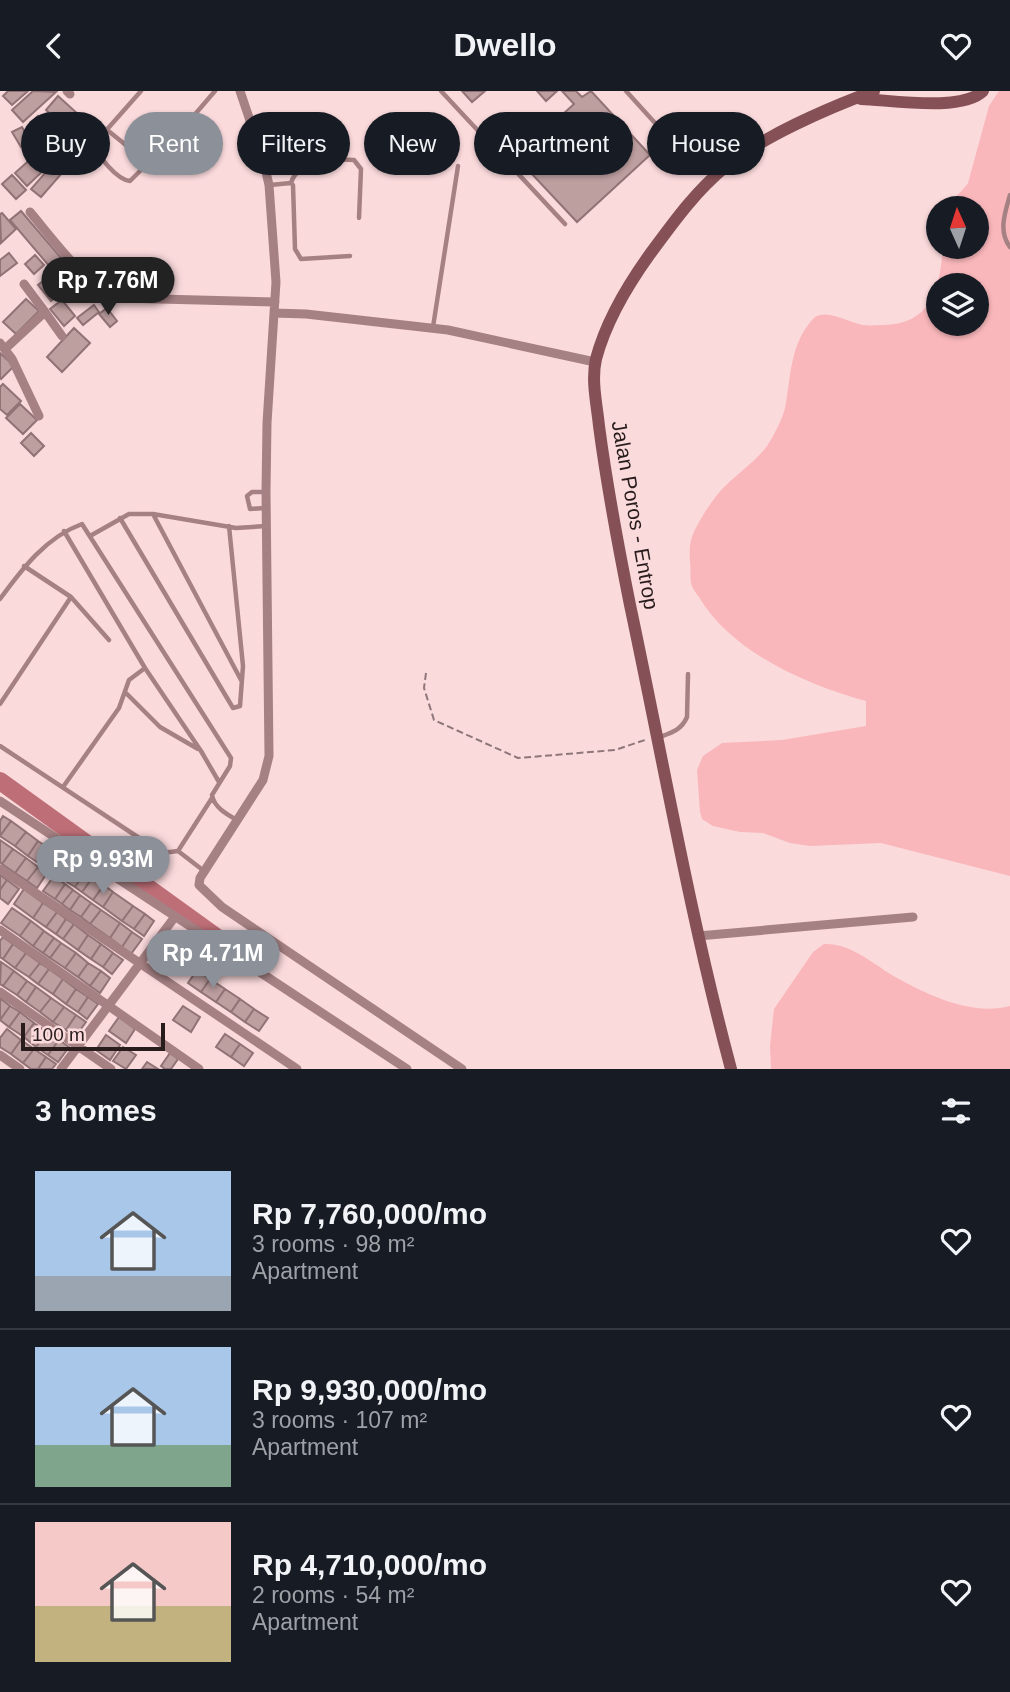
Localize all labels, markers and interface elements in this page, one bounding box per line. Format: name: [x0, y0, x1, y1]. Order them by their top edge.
icon: back: [35, 27, 73, 65]
text: Dwello: [453, 27, 557, 63]
icon: heart: [937, 27, 975, 65]
chip: Buy: [21, 112, 110, 175]
chip: Rent: [124, 112, 223, 175]
chip: Filters: [237, 112, 350, 175]
chip: New: [364, 112, 460, 175]
chip: Apartment: [474, 112, 633, 175]
chip: House: [647, 112, 765, 175]
north arrow: [926, 196, 989, 259]
map controls: [926, 196, 989, 336]
pin: Rp 7.76M: [36, 257, 180, 317]
text: Rp 7.76M: [58, 267, 158, 293]
button: layers: [926, 273, 989, 336]
street label: Jalan Poros - Entrop: [608, 419, 663, 611]
pin: Rp 9.93M: [31, 837, 175, 896]
text: Rp 9.93M: [53, 846, 153, 872]
pin: Rp 4.71M: [141, 930, 285, 990]
text: Rp 4.71M: [163, 940, 263, 966]
scale bar: [21, 1020, 164, 1052]
text: 100 m: [32, 1024, 85, 1045]
icon: filters: [937, 1092, 975, 1130]
text: 3 homes: [35, 1094, 157, 1127]
text: Rp 7,760,000/mo: [252, 1197, 487, 1230]
icon: home: [91, 1199, 175, 1283]
icon: heart: [937, 1222, 975, 1260]
text: 3 rooms · 98 m²: [252, 1231, 414, 1257]
text: Apartment: [252, 1258, 358, 1284]
text: Rp 9,930,000/mo: [252, 1373, 487, 1406]
icon: home: [91, 1375, 175, 1459]
icon: heart: [937, 1398, 975, 1436]
text: 3 rooms · 107 m²: [252, 1407, 427, 1433]
text: Apartment: [252, 1434, 358, 1460]
text: Rp 4,710,000/mo: [252, 1548, 487, 1581]
icon: home: [91, 1550, 175, 1634]
icon: heart: [937, 1573, 975, 1611]
text: 2 rooms · 54 m²: [252, 1582, 414, 1608]
text: Apartment: [252, 1609, 358, 1635]

